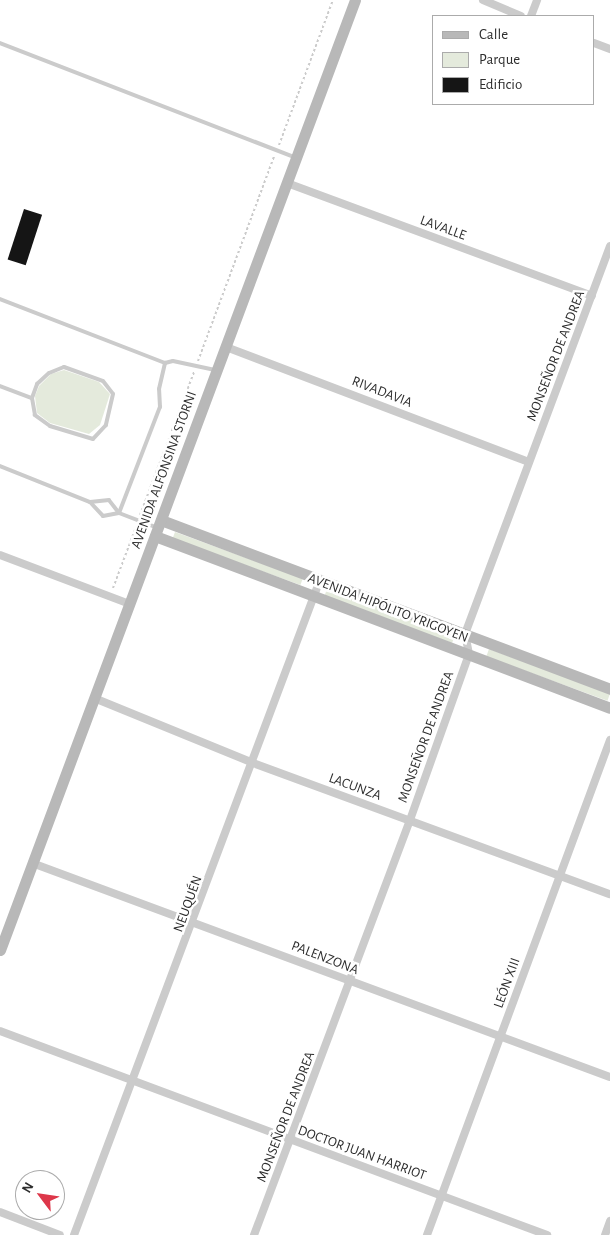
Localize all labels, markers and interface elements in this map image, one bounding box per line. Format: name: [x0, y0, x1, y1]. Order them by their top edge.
legend: [432, 15, 595, 105]
text: Calle: [479, 27, 508, 42]
text: Parque: [479, 52, 520, 67]
text: Edificio: [479, 77, 522, 92]
street label: LAVALLE: [418, 212, 468, 244]
street label: MONSEÑOR DE ANDREA: [523, 288, 589, 424]
street label: RIVADAVIA: [349, 373, 415, 411]
street label: AVENIDA ALFONSINA STORNI: [128, 389, 200, 551]
street label: AVENIDA HIPÓLITO YRIGOYEN: [305, 570, 471, 646]
street label: MONSEÑOR DE ANDREA: [394, 669, 458, 805]
street label: LACUNZA: [326, 770, 384, 804]
street label: NEUQUÉN: [170, 873, 206, 935]
street label: PALENZONA: [289, 937, 361, 979]
street label: LEÓN XIII: [490, 955, 524, 1011]
street label: MONSEÑOR DE ANDREA: [253, 1049, 319, 1185]
street label: DOCTOR JUAN HARRIOT: [296, 1122, 428, 1184]
north arrow: [15, 1170, 65, 1220]
text: N: [19, 1180, 37, 1196]

